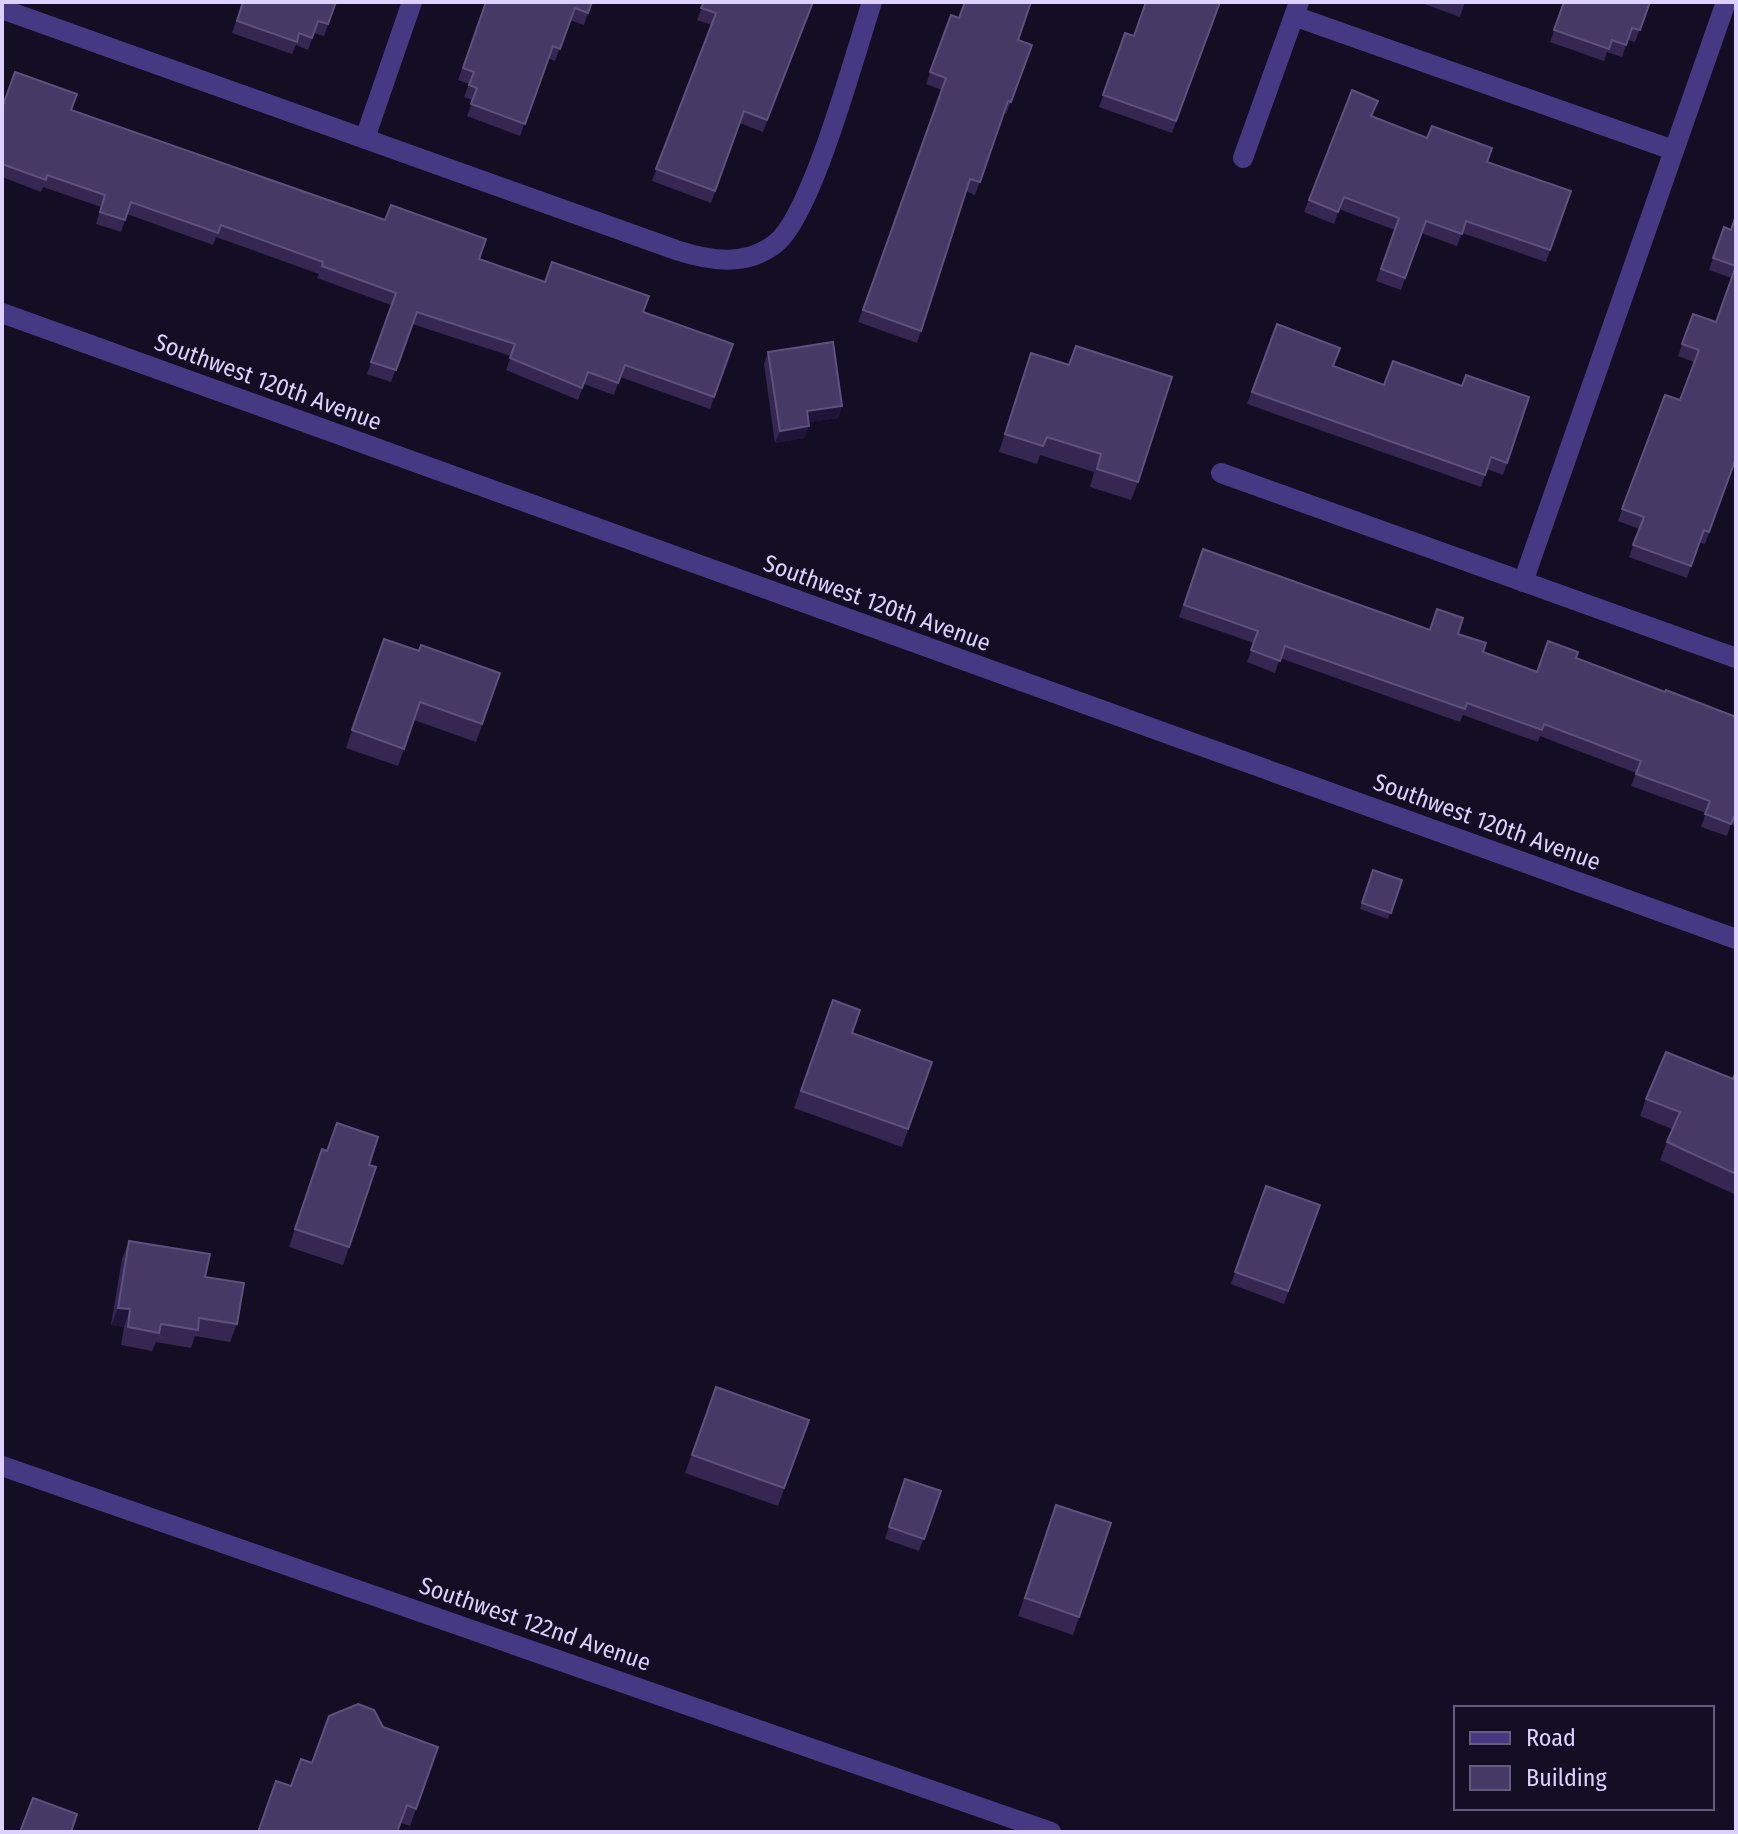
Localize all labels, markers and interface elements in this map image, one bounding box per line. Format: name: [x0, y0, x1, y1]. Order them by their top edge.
street label: Southwest 120th Avenue: [151, 328, 385, 436]
street label: Southwest 120th Avenue: [760, 549, 994, 657]
street label: Southwest 120th Avenue: [1370, 768, 1604, 876]
street label: Southwest 122nd Avenue: [416, 1571, 654, 1677]
legend: [1454, 1706, 1714, 1810]
text: Road: [1526, 1724, 1576, 1752]
text: Building: [1526, 1764, 1608, 1792]

